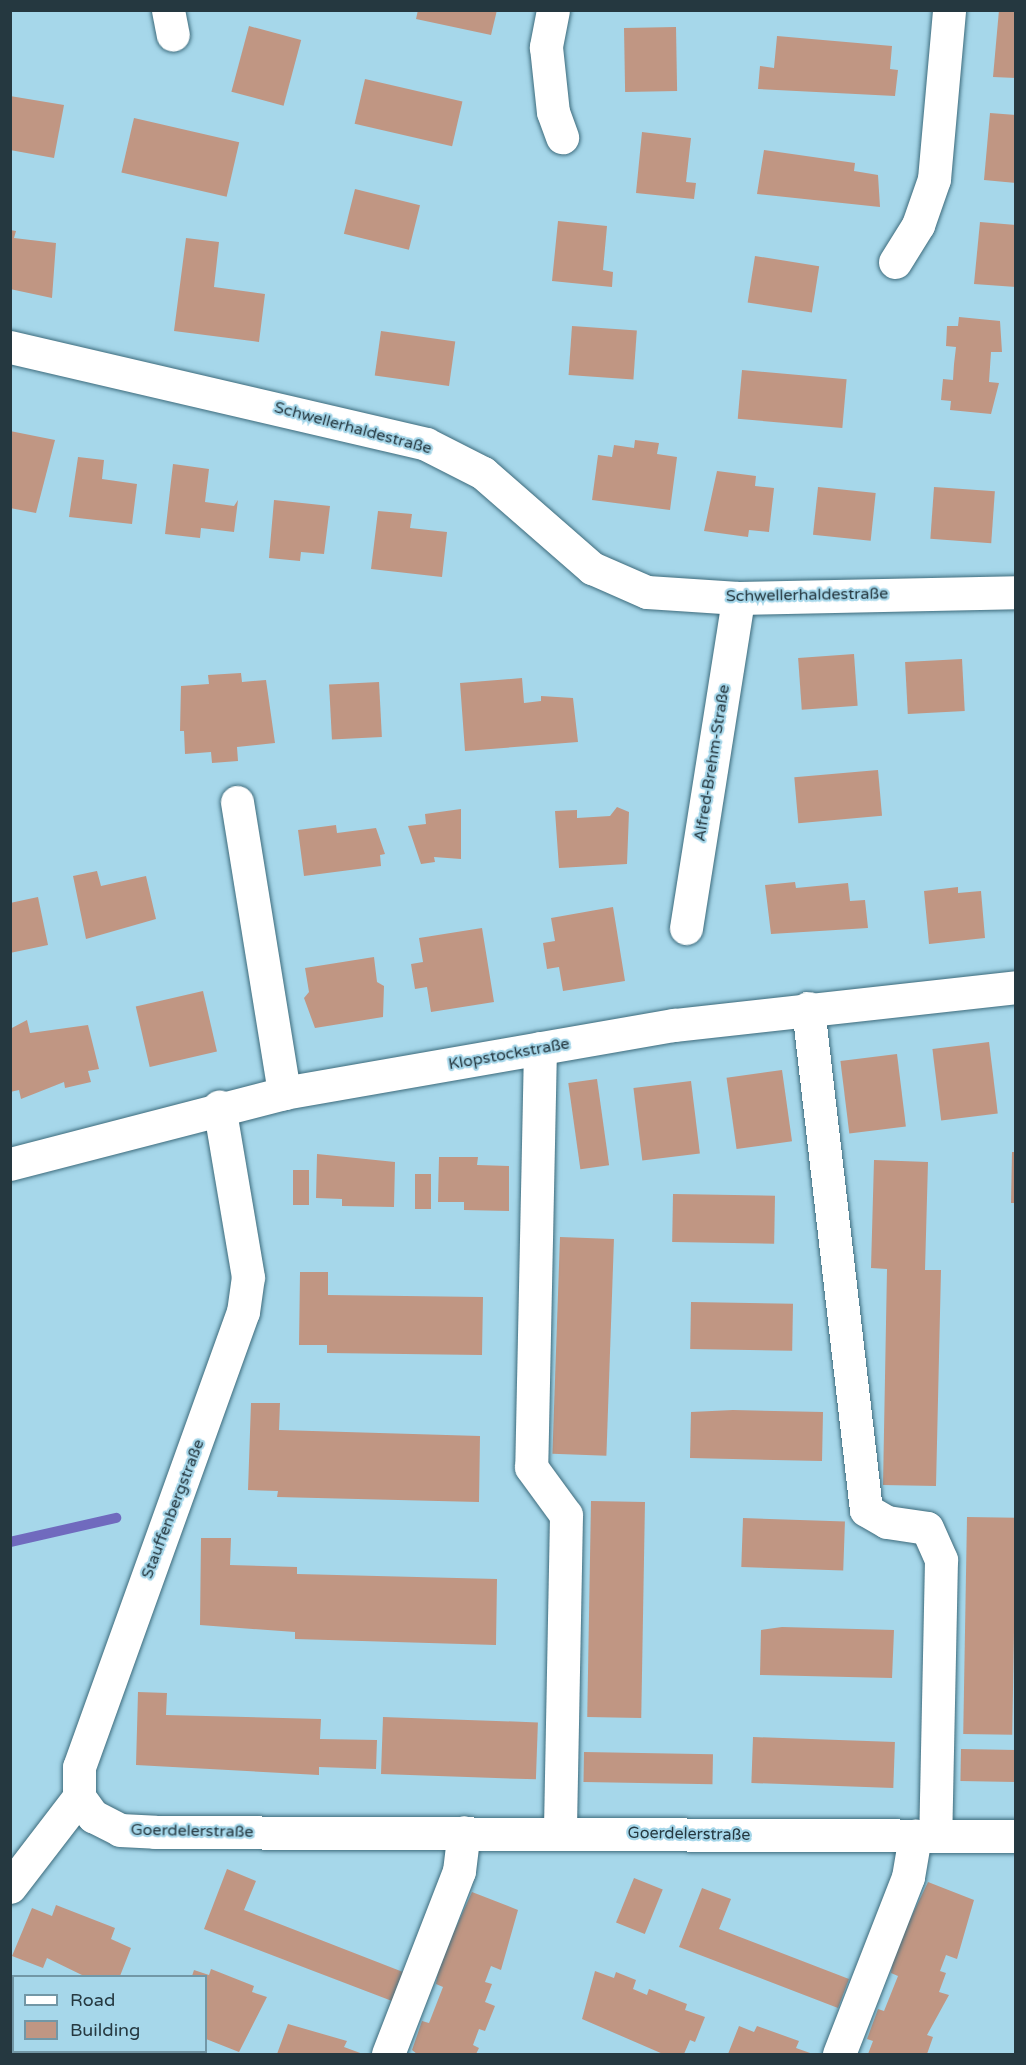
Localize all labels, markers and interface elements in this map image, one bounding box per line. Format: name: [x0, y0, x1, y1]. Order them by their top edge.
street label: Schwellerhaldestraße: [272, 398, 434, 458]
street label: Schwellerhaldestraße: [726, 584, 888, 606]
street label: Alfred-Brehm-Straße: [690, 683, 734, 843]
street label: Klopstockstraße: [447, 1034, 571, 1074]
street label: Stauffenbergstraße: [138, 1437, 208, 1581]
street label: Goerdelerstraße: [130, 1820, 254, 1842]
street label: Goerdelerstraße: [627, 1823, 751, 1845]
legend: [12, 1975, 207, 2053]
text: Road: [70, 1989, 115, 2011]
text: Building: [70, 2019, 140, 2041]

